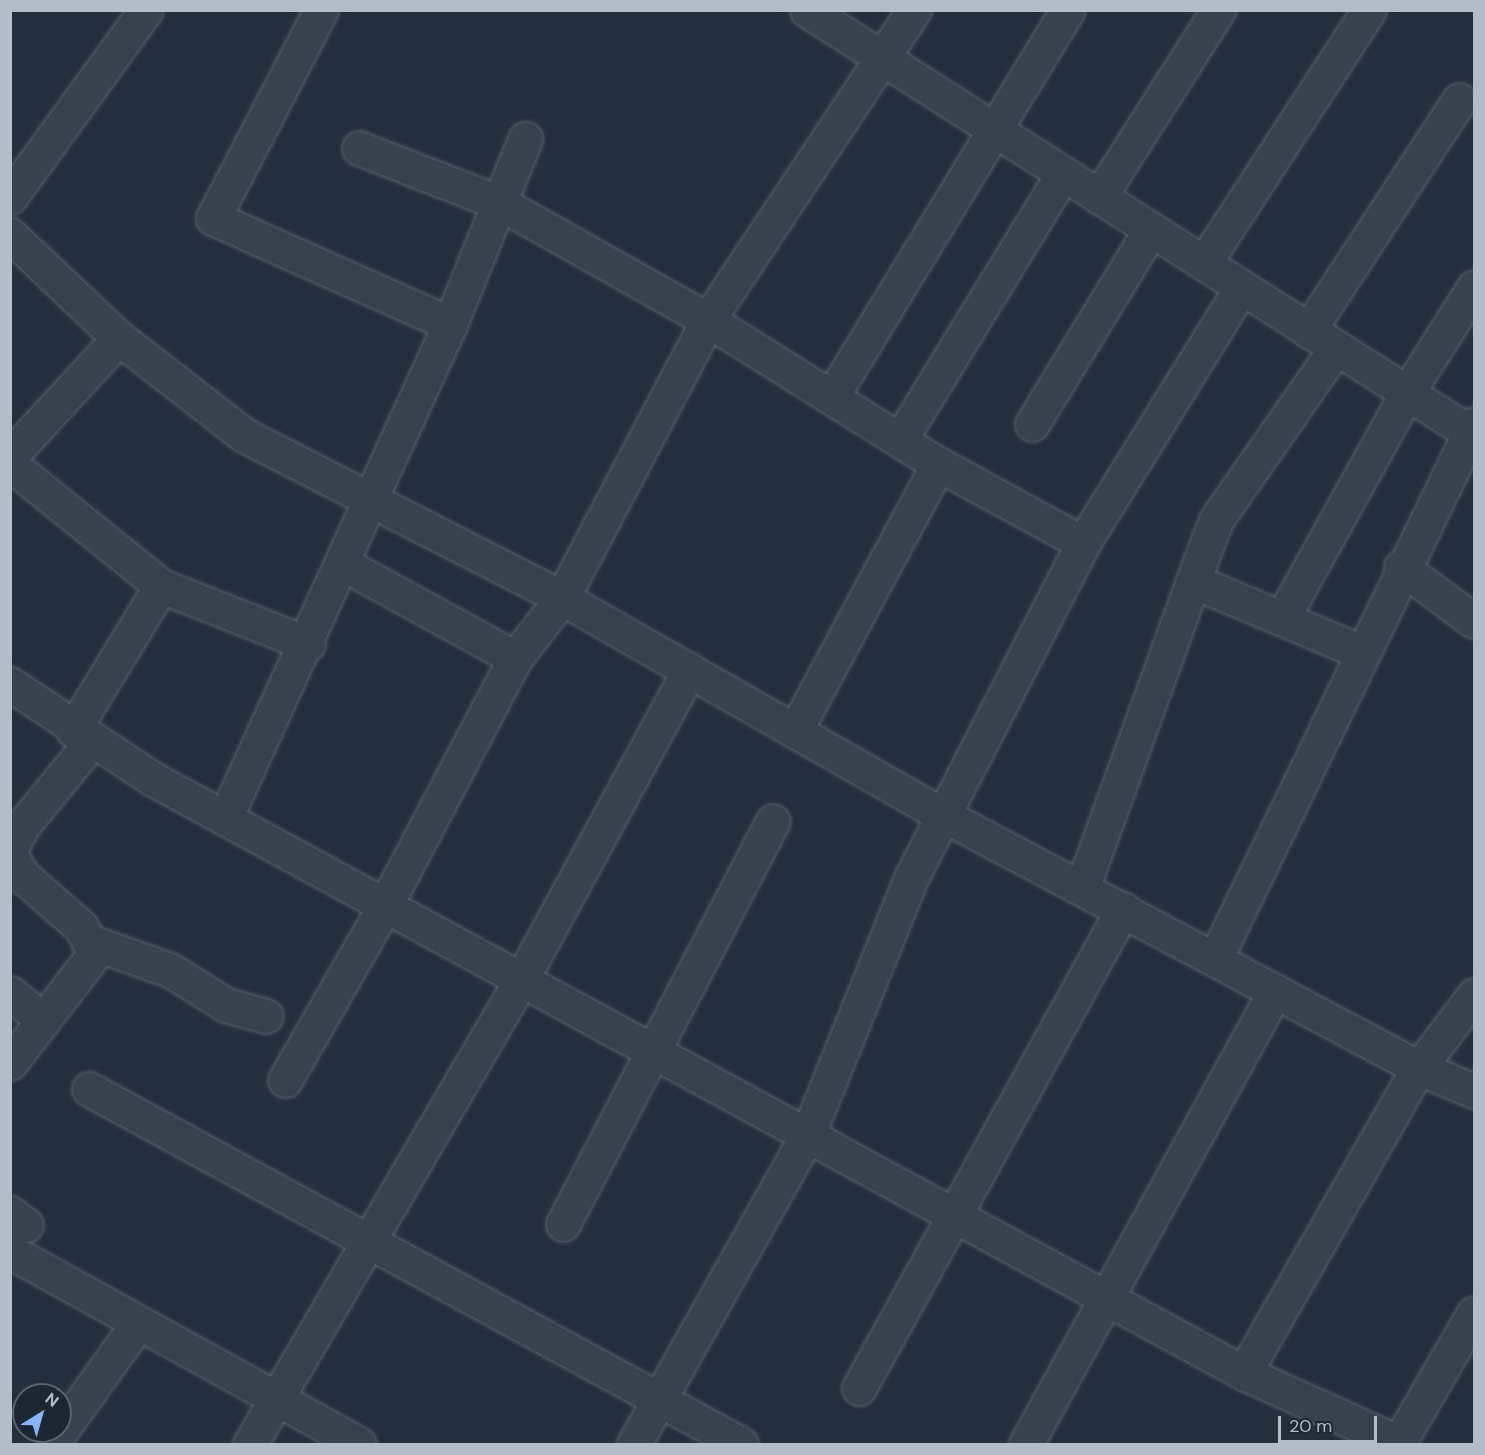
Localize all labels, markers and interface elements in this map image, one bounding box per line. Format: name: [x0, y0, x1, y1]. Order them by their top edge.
north arrow: [12, 1383, 72, 1443]
text: N: [41, 1388, 63, 1412]
scale bar: [1281, 1404, 1380, 1442]
text: 20 m: [1289, 1414, 1332, 1438]

